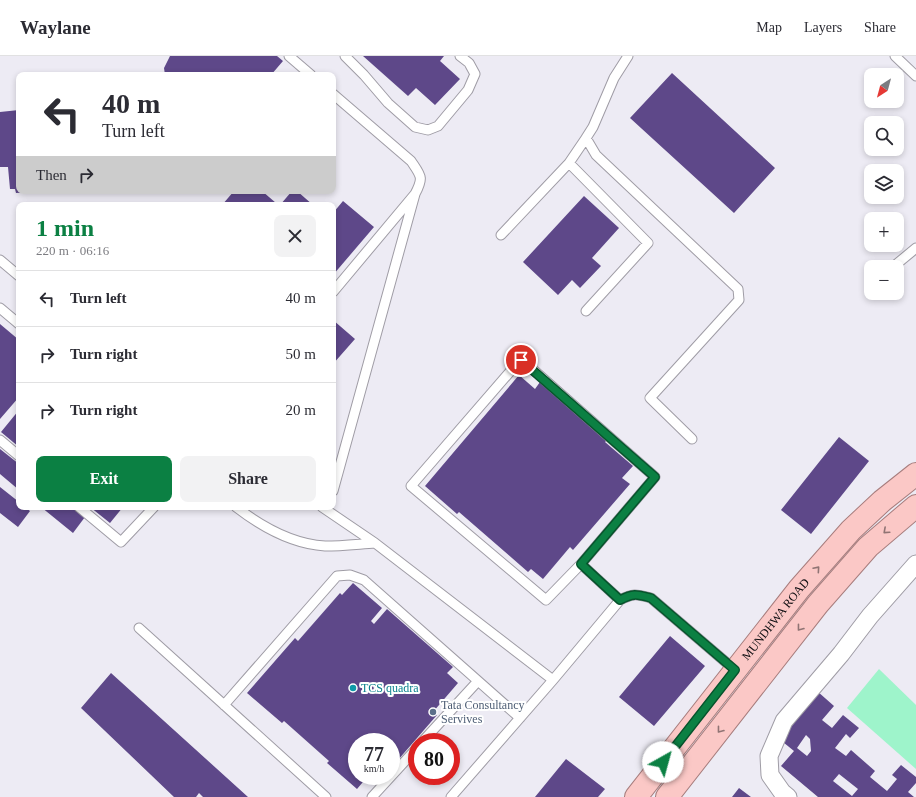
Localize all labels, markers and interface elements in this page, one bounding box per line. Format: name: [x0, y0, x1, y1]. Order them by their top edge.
text: Waylane: [20, 17, 91, 38]
text: Map: [756, 20, 782, 35]
text: Layers: [804, 20, 842, 35]
text: Share: [864, 20, 896, 35]
north arrow: [864, 68, 904, 108]
map controls: [864, 68, 904, 300]
icon: left: [36, 88, 88, 140]
text: 40 m: [102, 88, 160, 119]
button: search: [864, 116, 904, 156]
text: Turn left: [102, 121, 165, 141]
icon: right: [75, 164, 97, 186]
button: layers: [864, 164, 904, 204]
text: Then: [36, 167, 67, 183]
button: +: [864, 212, 904, 252]
text: 1 min: [36, 215, 94, 241]
button: close: [274, 215, 316, 257]
text: 220 m · 06:16: [36, 243, 109, 258]
button: −: [864, 260, 904, 300]
icon: left: [36, 288, 58, 310]
text: Turn left: [70, 290, 127, 306]
text: 40 m: [286, 290, 316, 306]
pin: [504, 343, 538, 377]
icon: right: [36, 344, 58, 366]
text: Turn right: [70, 346, 137, 362]
text: 50 m: [286, 346, 316, 362]
icon: arrive: [510, 349, 532, 371]
icon: right: [36, 400, 58, 422]
text: Turn right: [70, 402, 137, 418]
text: 20 m: [286, 402, 316, 418]
button: Exit: [36, 456, 172, 502]
button: Share: [180, 456, 316, 502]
one-way arrow: [883, 526, 891, 533]
one-way arrow: [812, 566, 819, 573]
street label: MUNDHWA ROAD: [739, 575, 812, 663]
one-way arrow: [798, 623, 805, 630]
place label: TCS quadra: [361, 681, 419, 695]
marker: TCS quadra: [348, 683, 358, 693]
place label: Tata Consultancy Servives: [441, 698, 524, 726]
marker: Tata Consultancy Servives: [428, 707, 438, 717]
one-way arrow: [717, 726, 724, 733]
speed limit sign: 80: [408, 733, 460, 785]
position arrow: [642, 741, 684, 783]
text: 77: [364, 743, 384, 765]
text: km/h: [364, 763, 384, 774]

